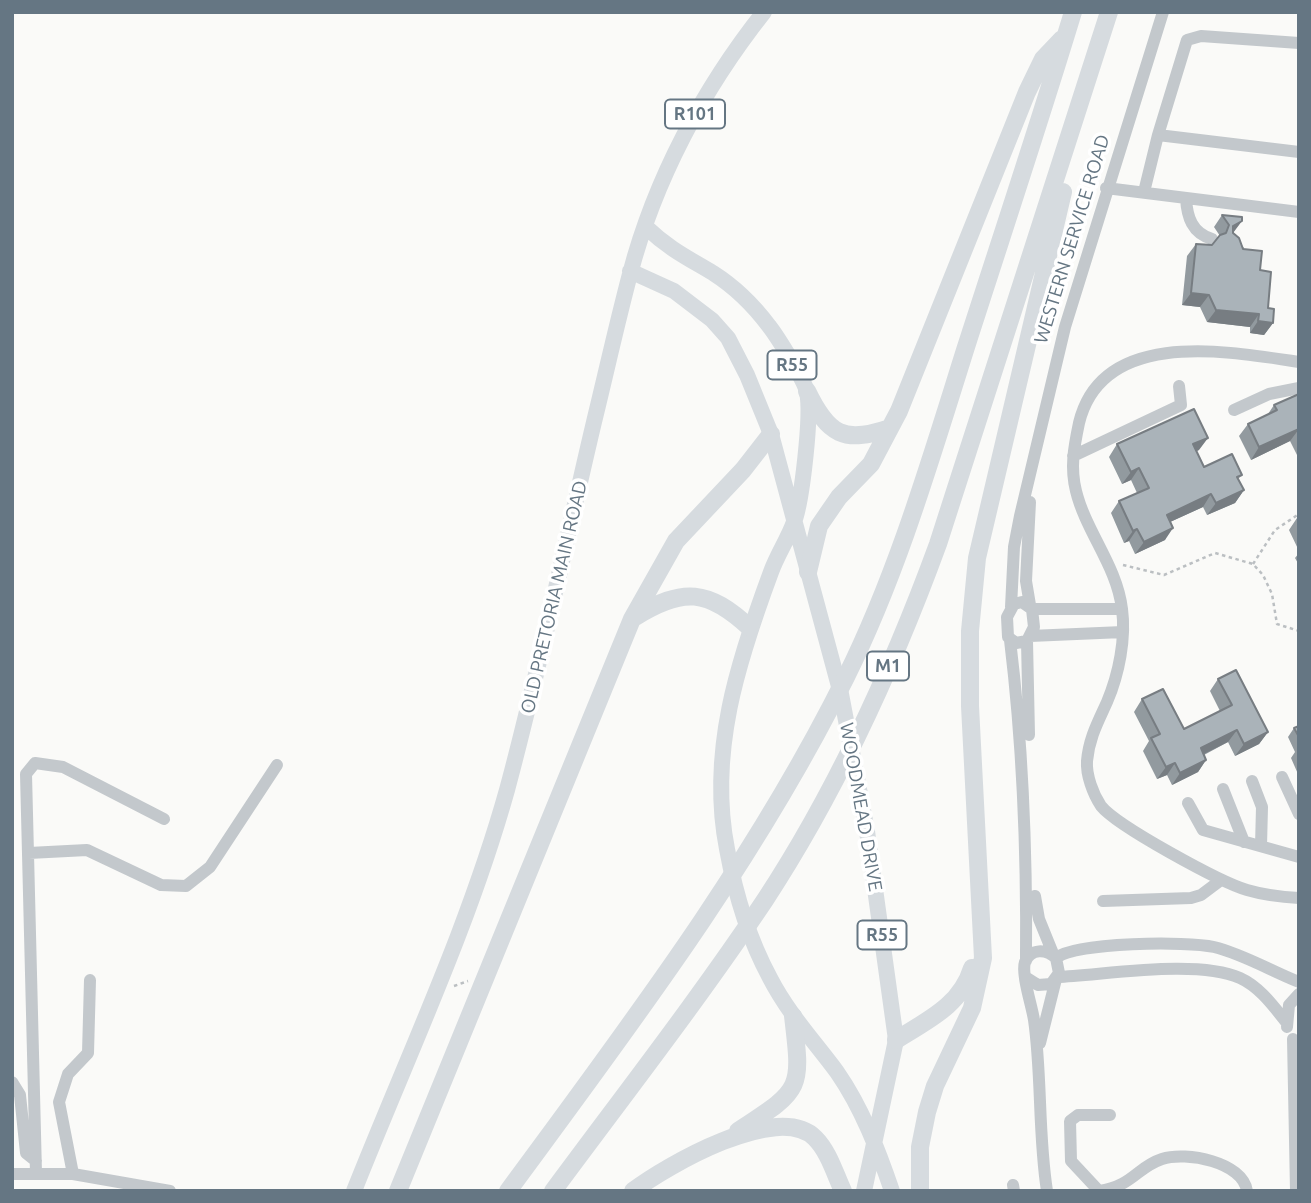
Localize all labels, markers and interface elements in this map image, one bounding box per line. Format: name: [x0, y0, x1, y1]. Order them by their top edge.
road number: R101: [665, 100, 725, 128]
street label: WESTERN SERVICE ROAD: [1029, 132, 1115, 346]
road number: R55: [768, 351, 816, 380]
street label: OLD PRETORIA MAIN ROAD: [516, 478, 592, 716]
road number: M1: [867, 652, 909, 680]
street label: WOODMEAD DRIVE: [835, 721, 887, 893]
road number: R55: [858, 920, 906, 950]

